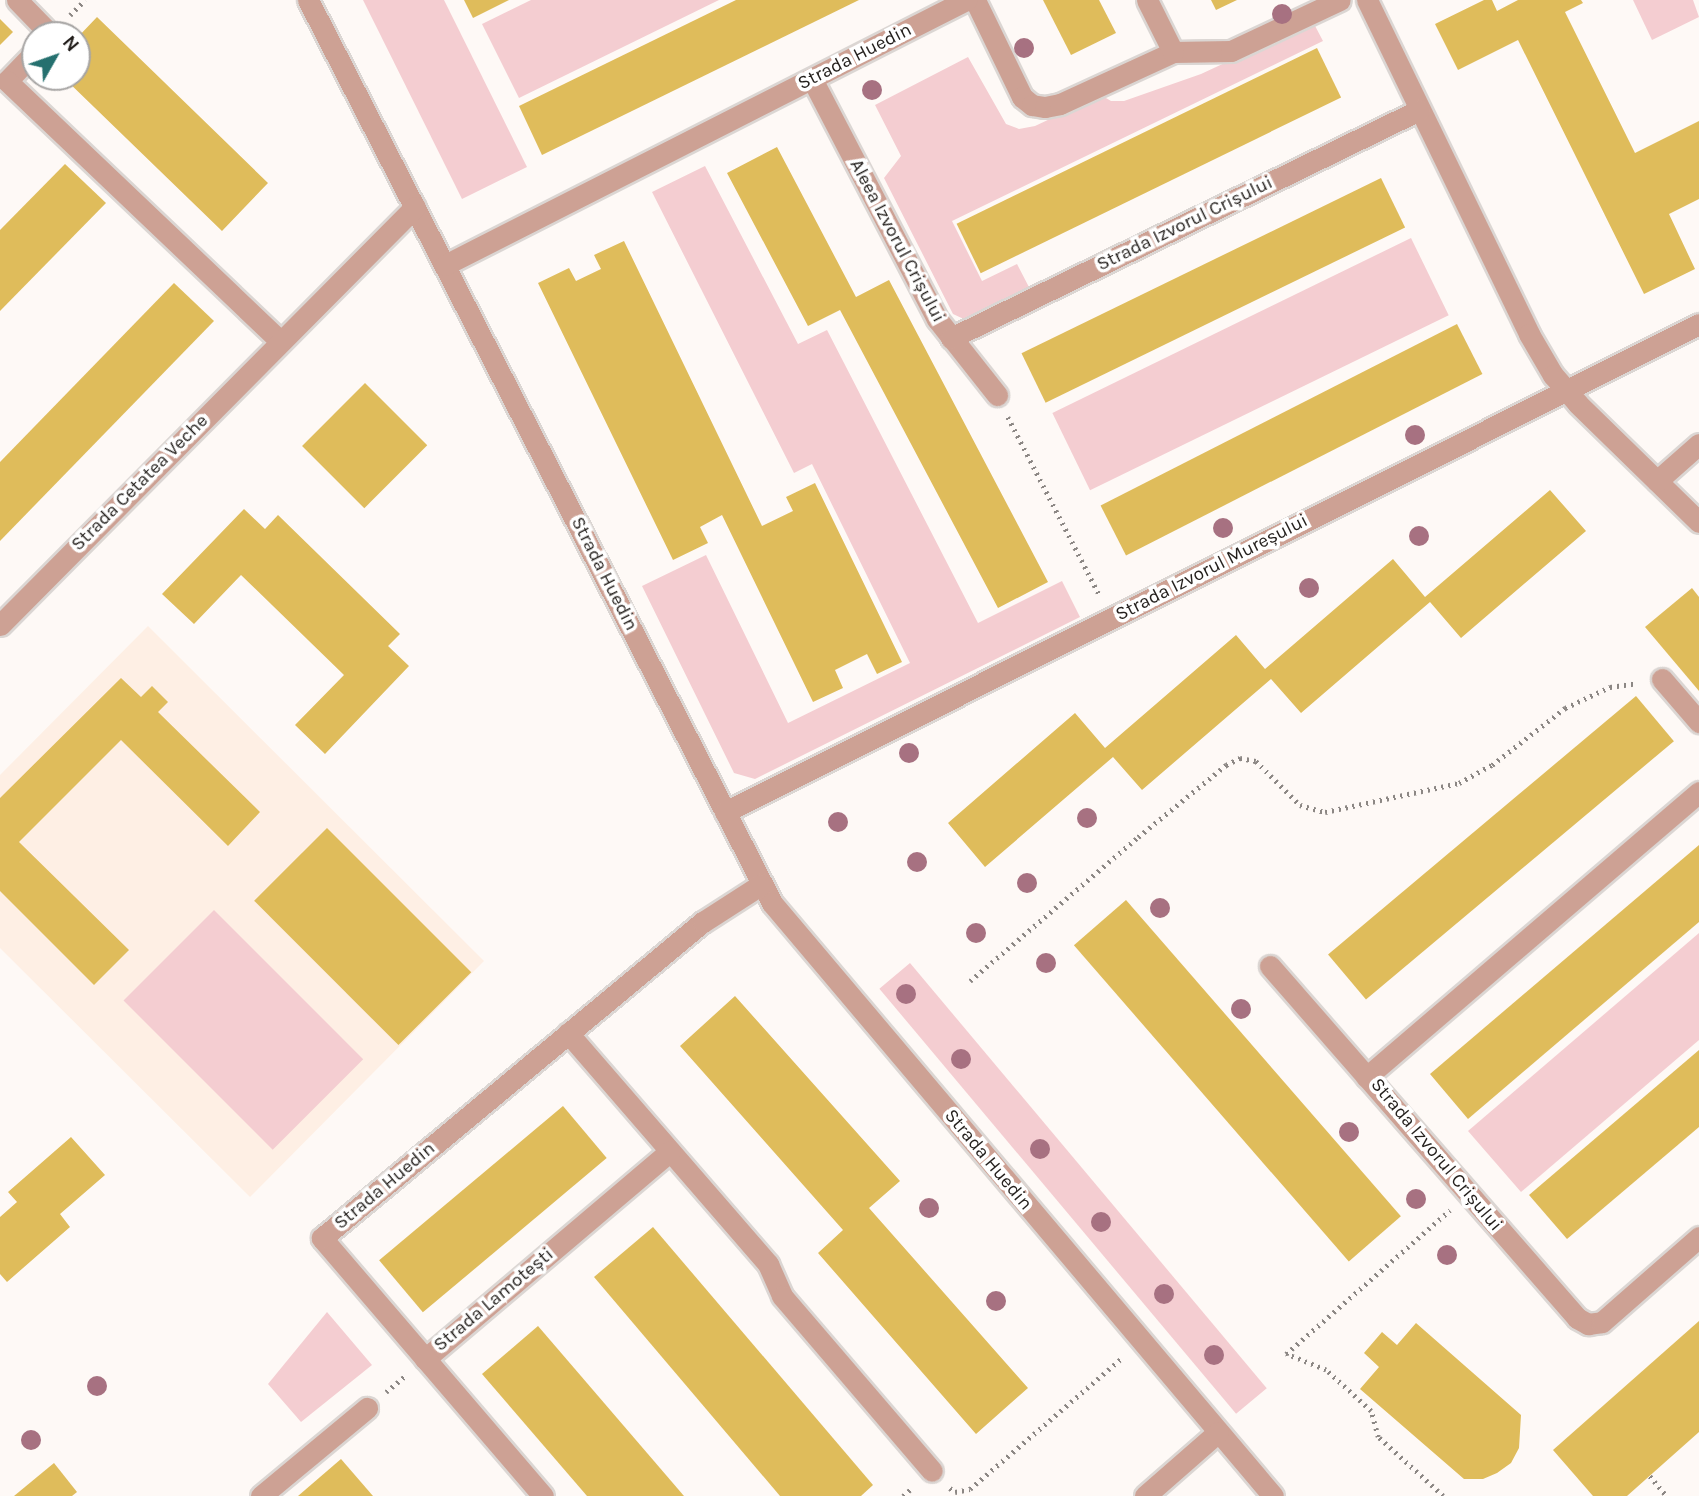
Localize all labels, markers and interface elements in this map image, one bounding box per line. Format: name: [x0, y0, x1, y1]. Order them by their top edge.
street label: Strada Huedin: [794, 19, 916, 95]
north arrow: [21, 21, 91, 91]
text: N: [58, 31, 83, 56]
street label: Aleea Izvorul Crișului: [844, 156, 950, 326]
street label: Strada Izvorul Crișului: [1093, 171, 1277, 277]
street label: Strada Cetatea Veche: [67, 410, 213, 556]
street label: Strada Izvorul Mureșului: [1112, 510, 1312, 626]
street label: Strada Huedin: [566, 513, 642, 635]
street label: Strada Izvorul Crișului: [1365, 1074, 1507, 1236]
street label: Strada Huedin: [939, 1105, 1037, 1215]
street label: Strada Huedin: [330, 1137, 440, 1235]
street label: Strada Lamotești: [429, 1243, 559, 1357]

